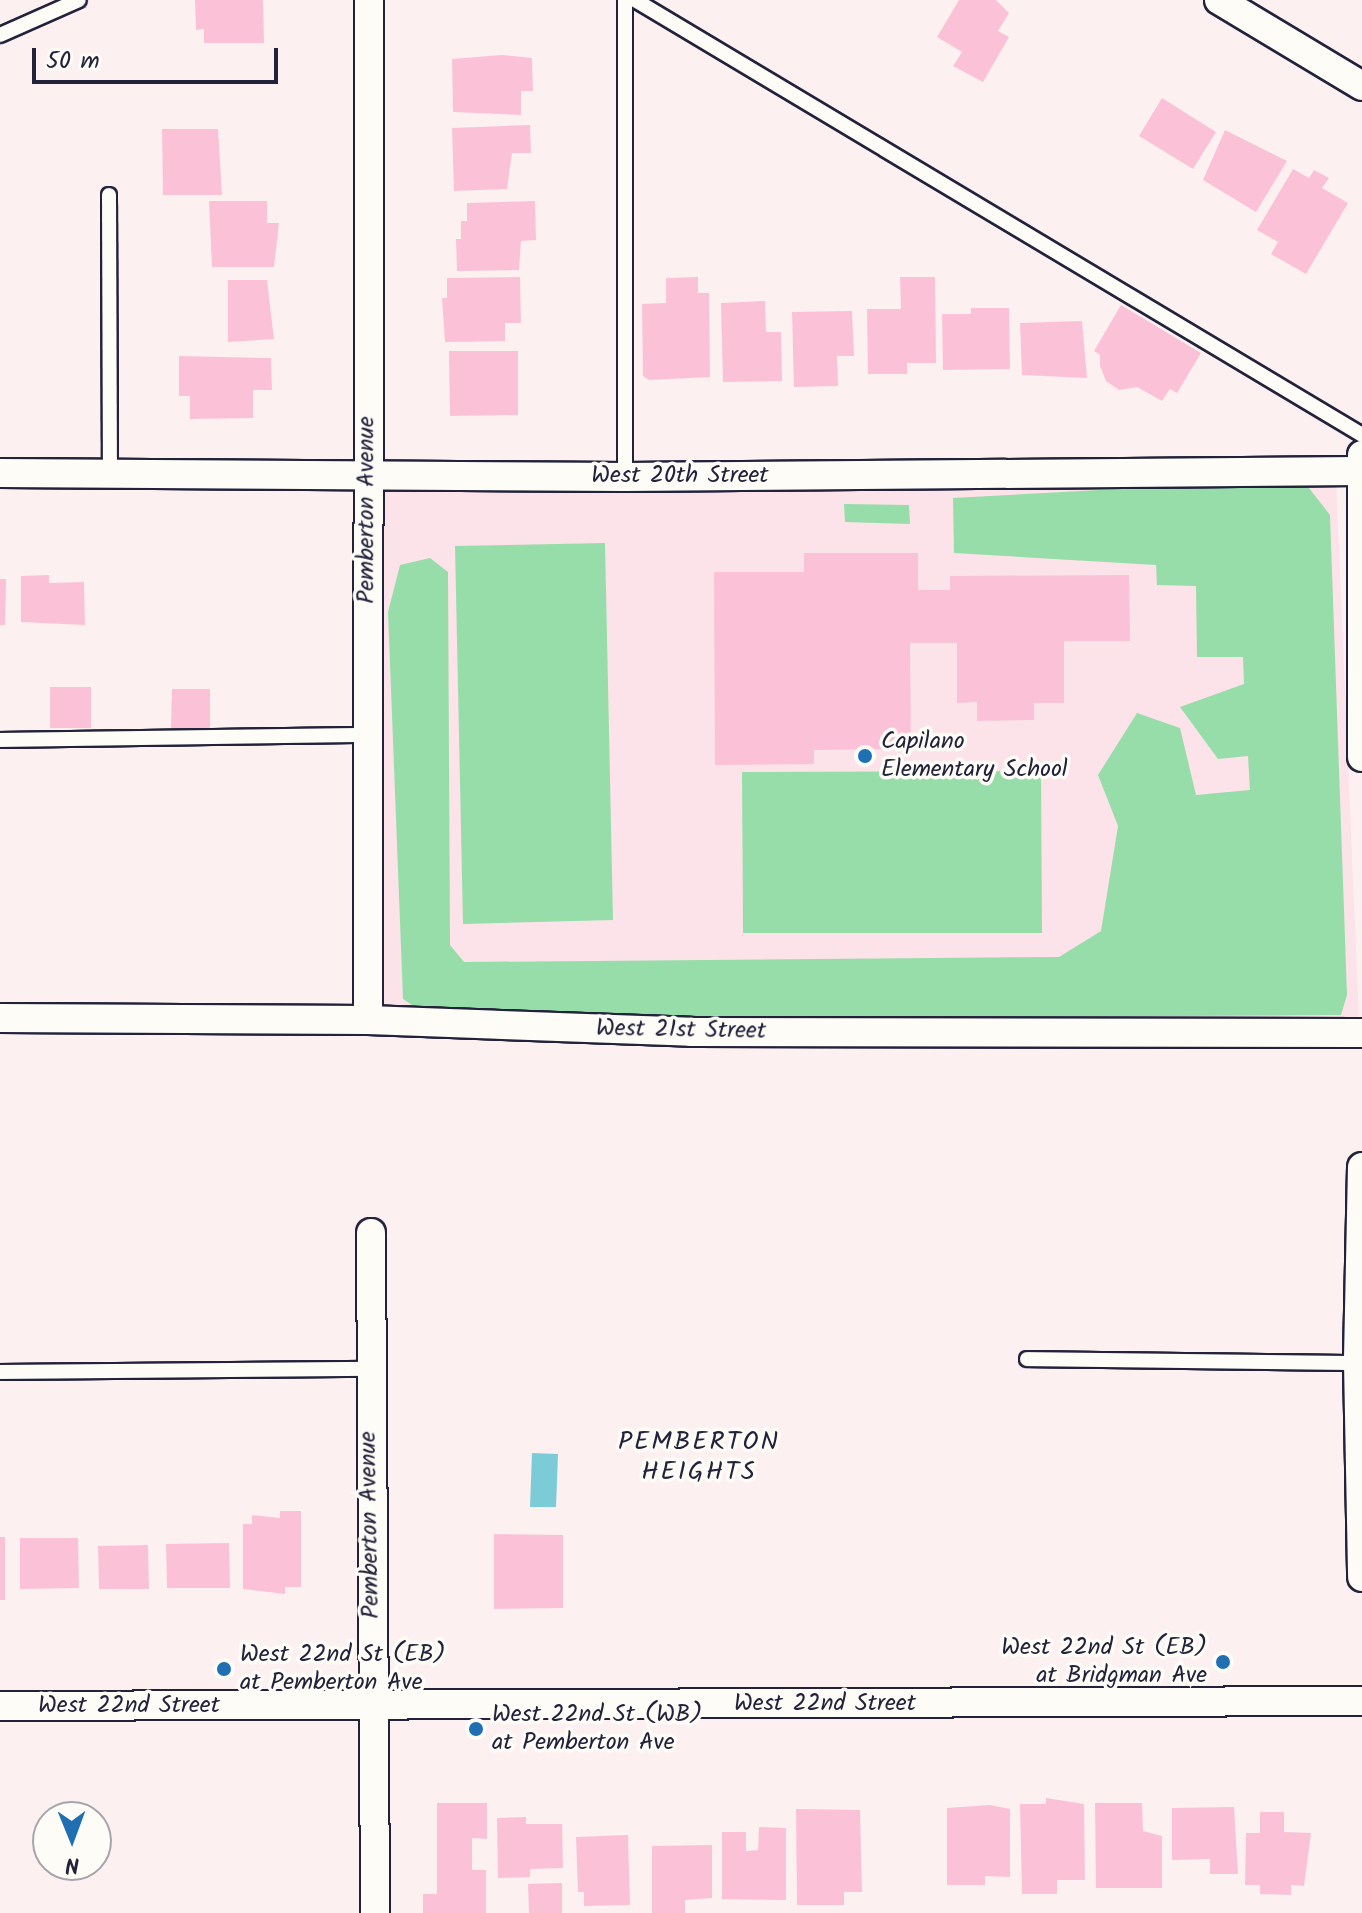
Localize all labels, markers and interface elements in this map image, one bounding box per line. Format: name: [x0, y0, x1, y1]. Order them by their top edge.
scale bar: [36, 32, 282, 82]
text: 50 m: [46, 42, 100, 81]
street label: Pemberton Avenue: [353, 416, 381, 604]
street label: West 20th Street: [591, 462, 769, 490]
place label: Capilano Elementary School: [881, 728, 1068, 784]
marker: Capilano Elementary School: [856, 747, 874, 765]
street label: West 21st Street: [596, 1014, 766, 1046]
district label: PEMBERTON HEIGHTS: [618, 1427, 780, 1488]
street label: Pemberton Avenue: [354, 1431, 386, 1619]
place label: West 22nd St (EB) at Bridgman Ave: [1001, 1634, 1207, 1690]
place label: West 22nd St (EB) at Pemberton Ave: [240, 1641, 446, 1697]
marker: West 22nd St (EB) at Bridgman Ave: [1214, 1653, 1232, 1671]
marker: West 22nd St (EB) at Pemberton Ave: [215, 1660, 233, 1678]
street label: West 22nd Street: [734, 1690, 916, 1718]
street label: West 22nd Street: [38, 1692, 220, 1720]
place label: West 22nd St (WB) at Pemberton Ave: [492, 1701, 702, 1757]
marker: West 22nd St (WB) at Pemberton Ave: [467, 1720, 485, 1738]
north arrow: [32, 1801, 112, 1881]
text: N: [65, 1846, 80, 1881]

